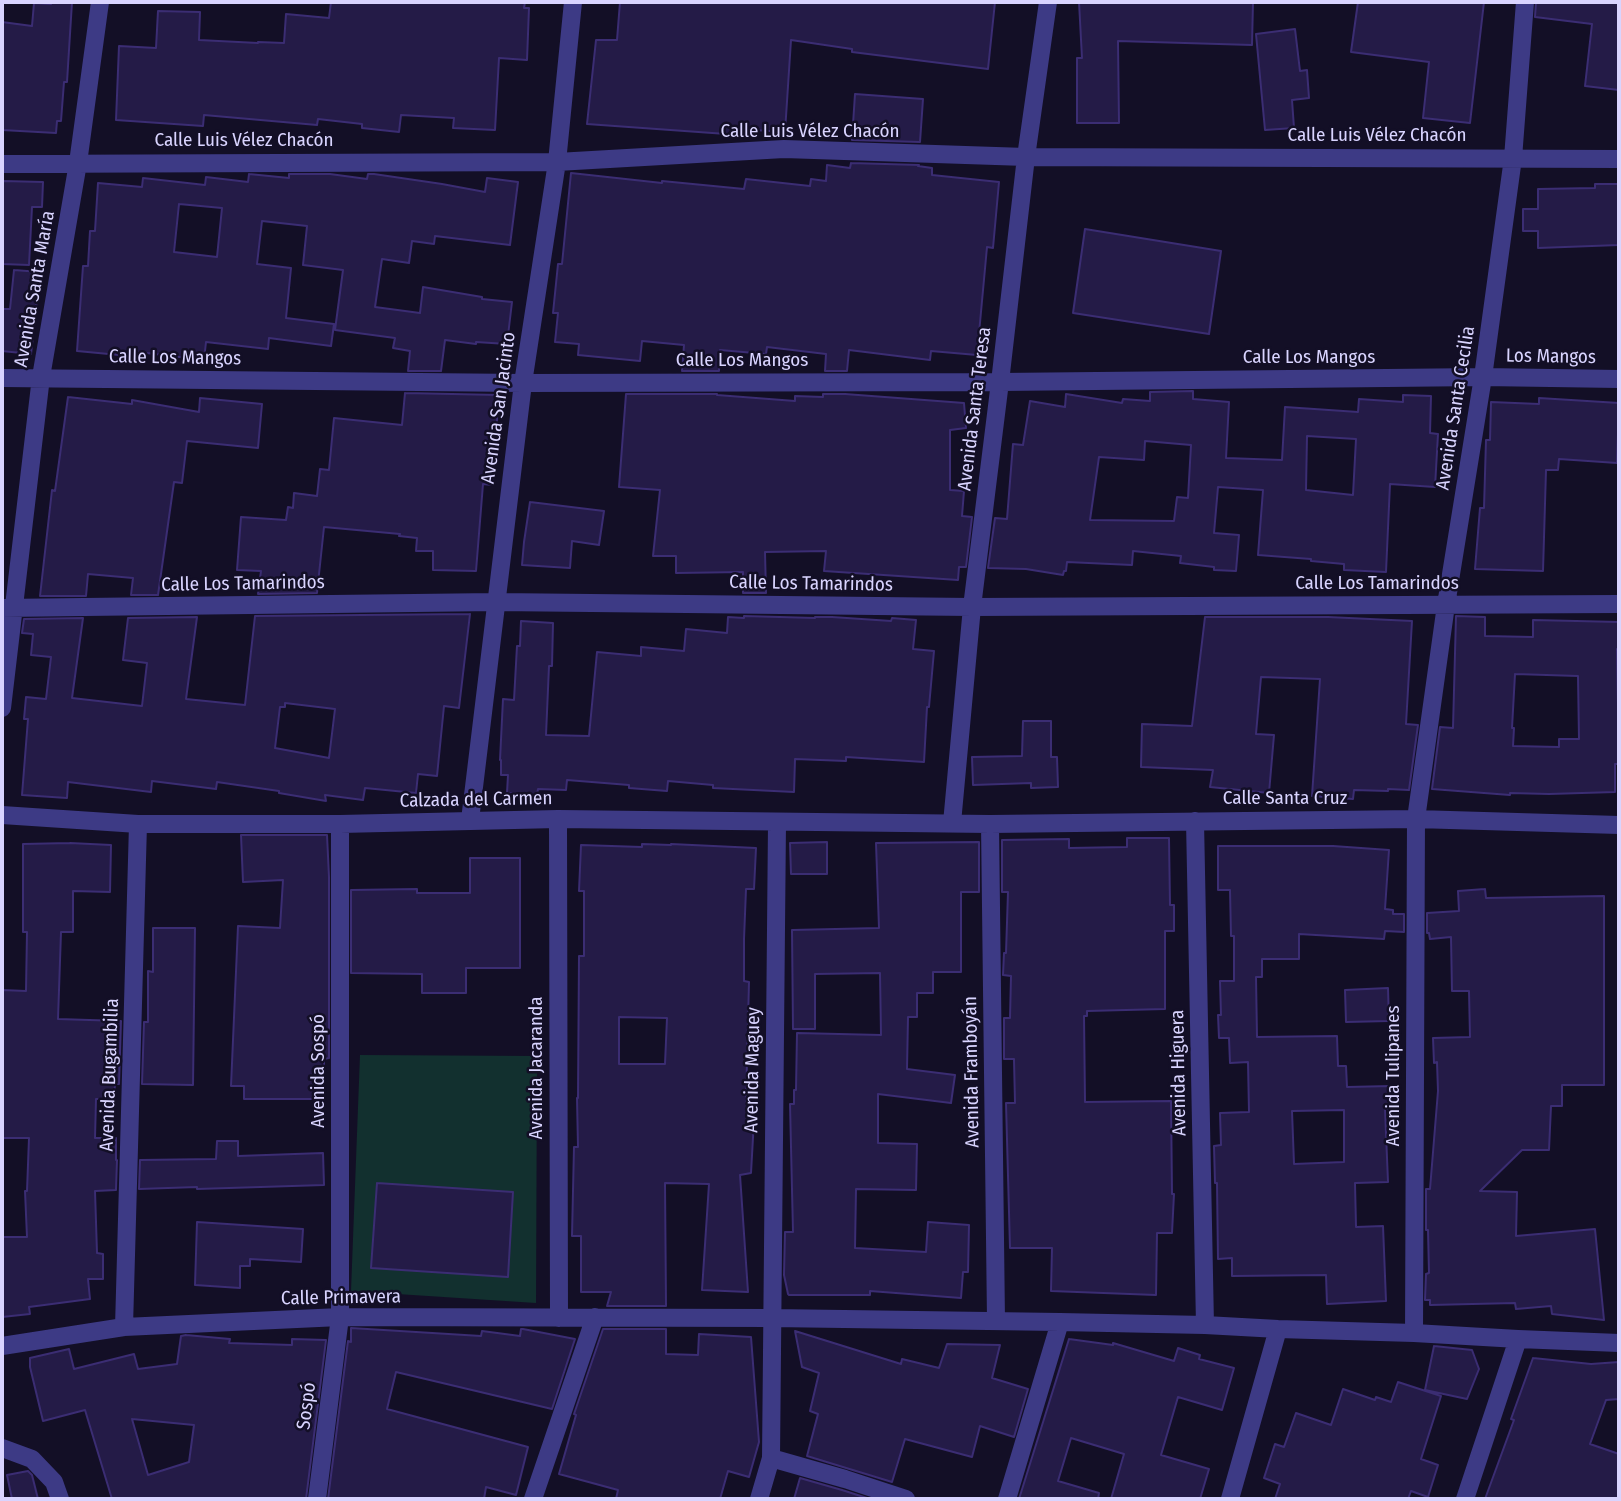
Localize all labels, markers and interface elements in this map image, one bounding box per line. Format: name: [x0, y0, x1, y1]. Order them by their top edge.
street label: Calle Luis Vélez Chacón: [720, 121, 900, 143]
street label: Calle Luis Vélez Chacón: [1287, 125, 1467, 147]
street label: Calle Luis Vélez Chacón: [154, 130, 334, 152]
street label: Avenida Santa María: [10, 209, 60, 369]
street label: Avenida Santa Cecilia: [1432, 324, 1480, 492]
street label: Avenida Santa Teresa: [954, 326, 996, 492]
street label: Avenida San Jacinto: [477, 331, 521, 485]
street label: Calle Los Mangos: [109, 345, 241, 371]
street label: Los Mangos: [1506, 345, 1596, 369]
street label: Calle Los Mangos: [1243, 347, 1375, 369]
street label: Calle Los Mangos: [676, 350, 808, 372]
street label: Calle Los Tamarindos: [161, 571, 325, 597]
street label: Calle Los Tamarindos: [729, 571, 893, 597]
street label: Calle Los Tamarindos: [1295, 573, 1459, 595]
street label: Calzada del Carmen: [399, 787, 553, 813]
street label: Calle Santa Cruz: [1223, 788, 1347, 810]
street label: Avenida Jacaranda: [526, 996, 548, 1140]
street label: Avenida Framboyán: [959, 996, 985, 1148]
street label: Avenida Bugambilia: [96, 998, 124, 1152]
street label: Avenida Tulipanes: [1383, 1005, 1405, 1147]
street label: Avenida Maguey: [741, 1007, 765, 1133]
street label: Avenida Higuera: [1167, 1010, 1191, 1136]
street label: Avenida Sospó: [308, 1014, 330, 1128]
street label: Calle Primavera: [281, 1286, 401, 1310]
street label: Sospó: [293, 1381, 321, 1431]

